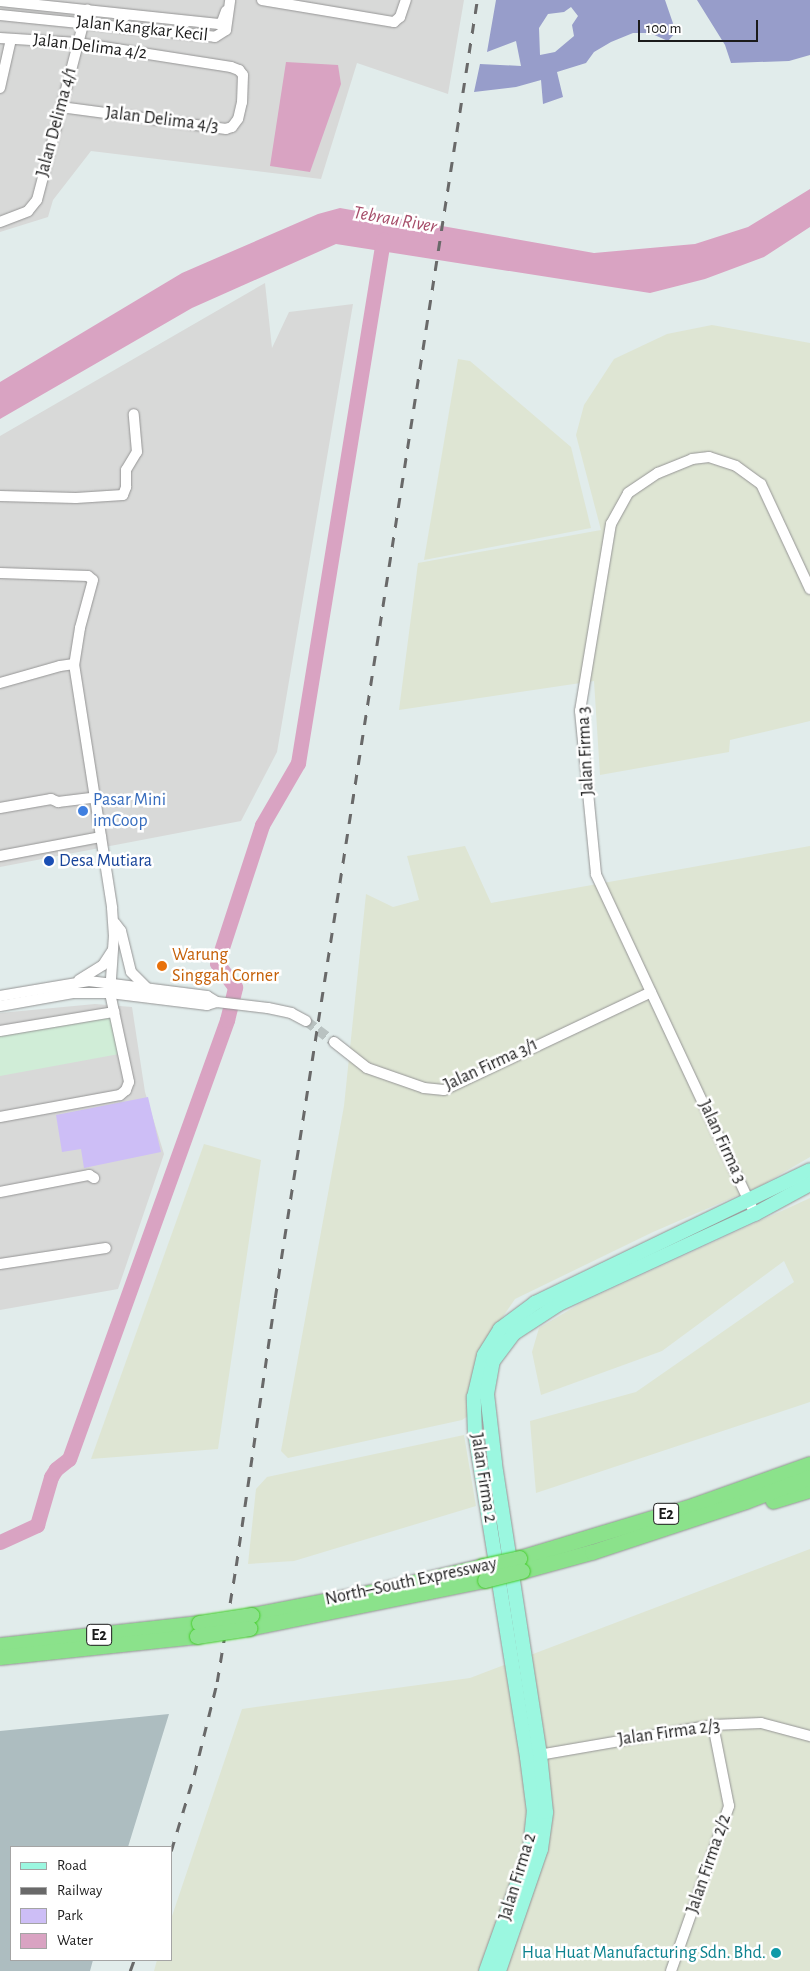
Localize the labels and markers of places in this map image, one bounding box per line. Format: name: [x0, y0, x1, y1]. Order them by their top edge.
place label: Pasar Mini imCoop: [93, 790, 166, 832]
marker: Pasar Mini imCoop: [77, 805, 89, 817]
place label: Desa Mutiara: [59, 850, 152, 872]
marker: Desa Mutiara: [43, 855, 55, 867]
place label: Warung Singgah Corner: [172, 945, 279, 988]
marker: Warung Singgah Corner: [156, 960, 168, 972]
place label: Hua Huat Manufacturing Sdn. Bhd.: [522, 1942, 766, 1964]
marker: Hua Huat Manufacturing Sdn. Bhd.: [770, 1947, 782, 1959]

